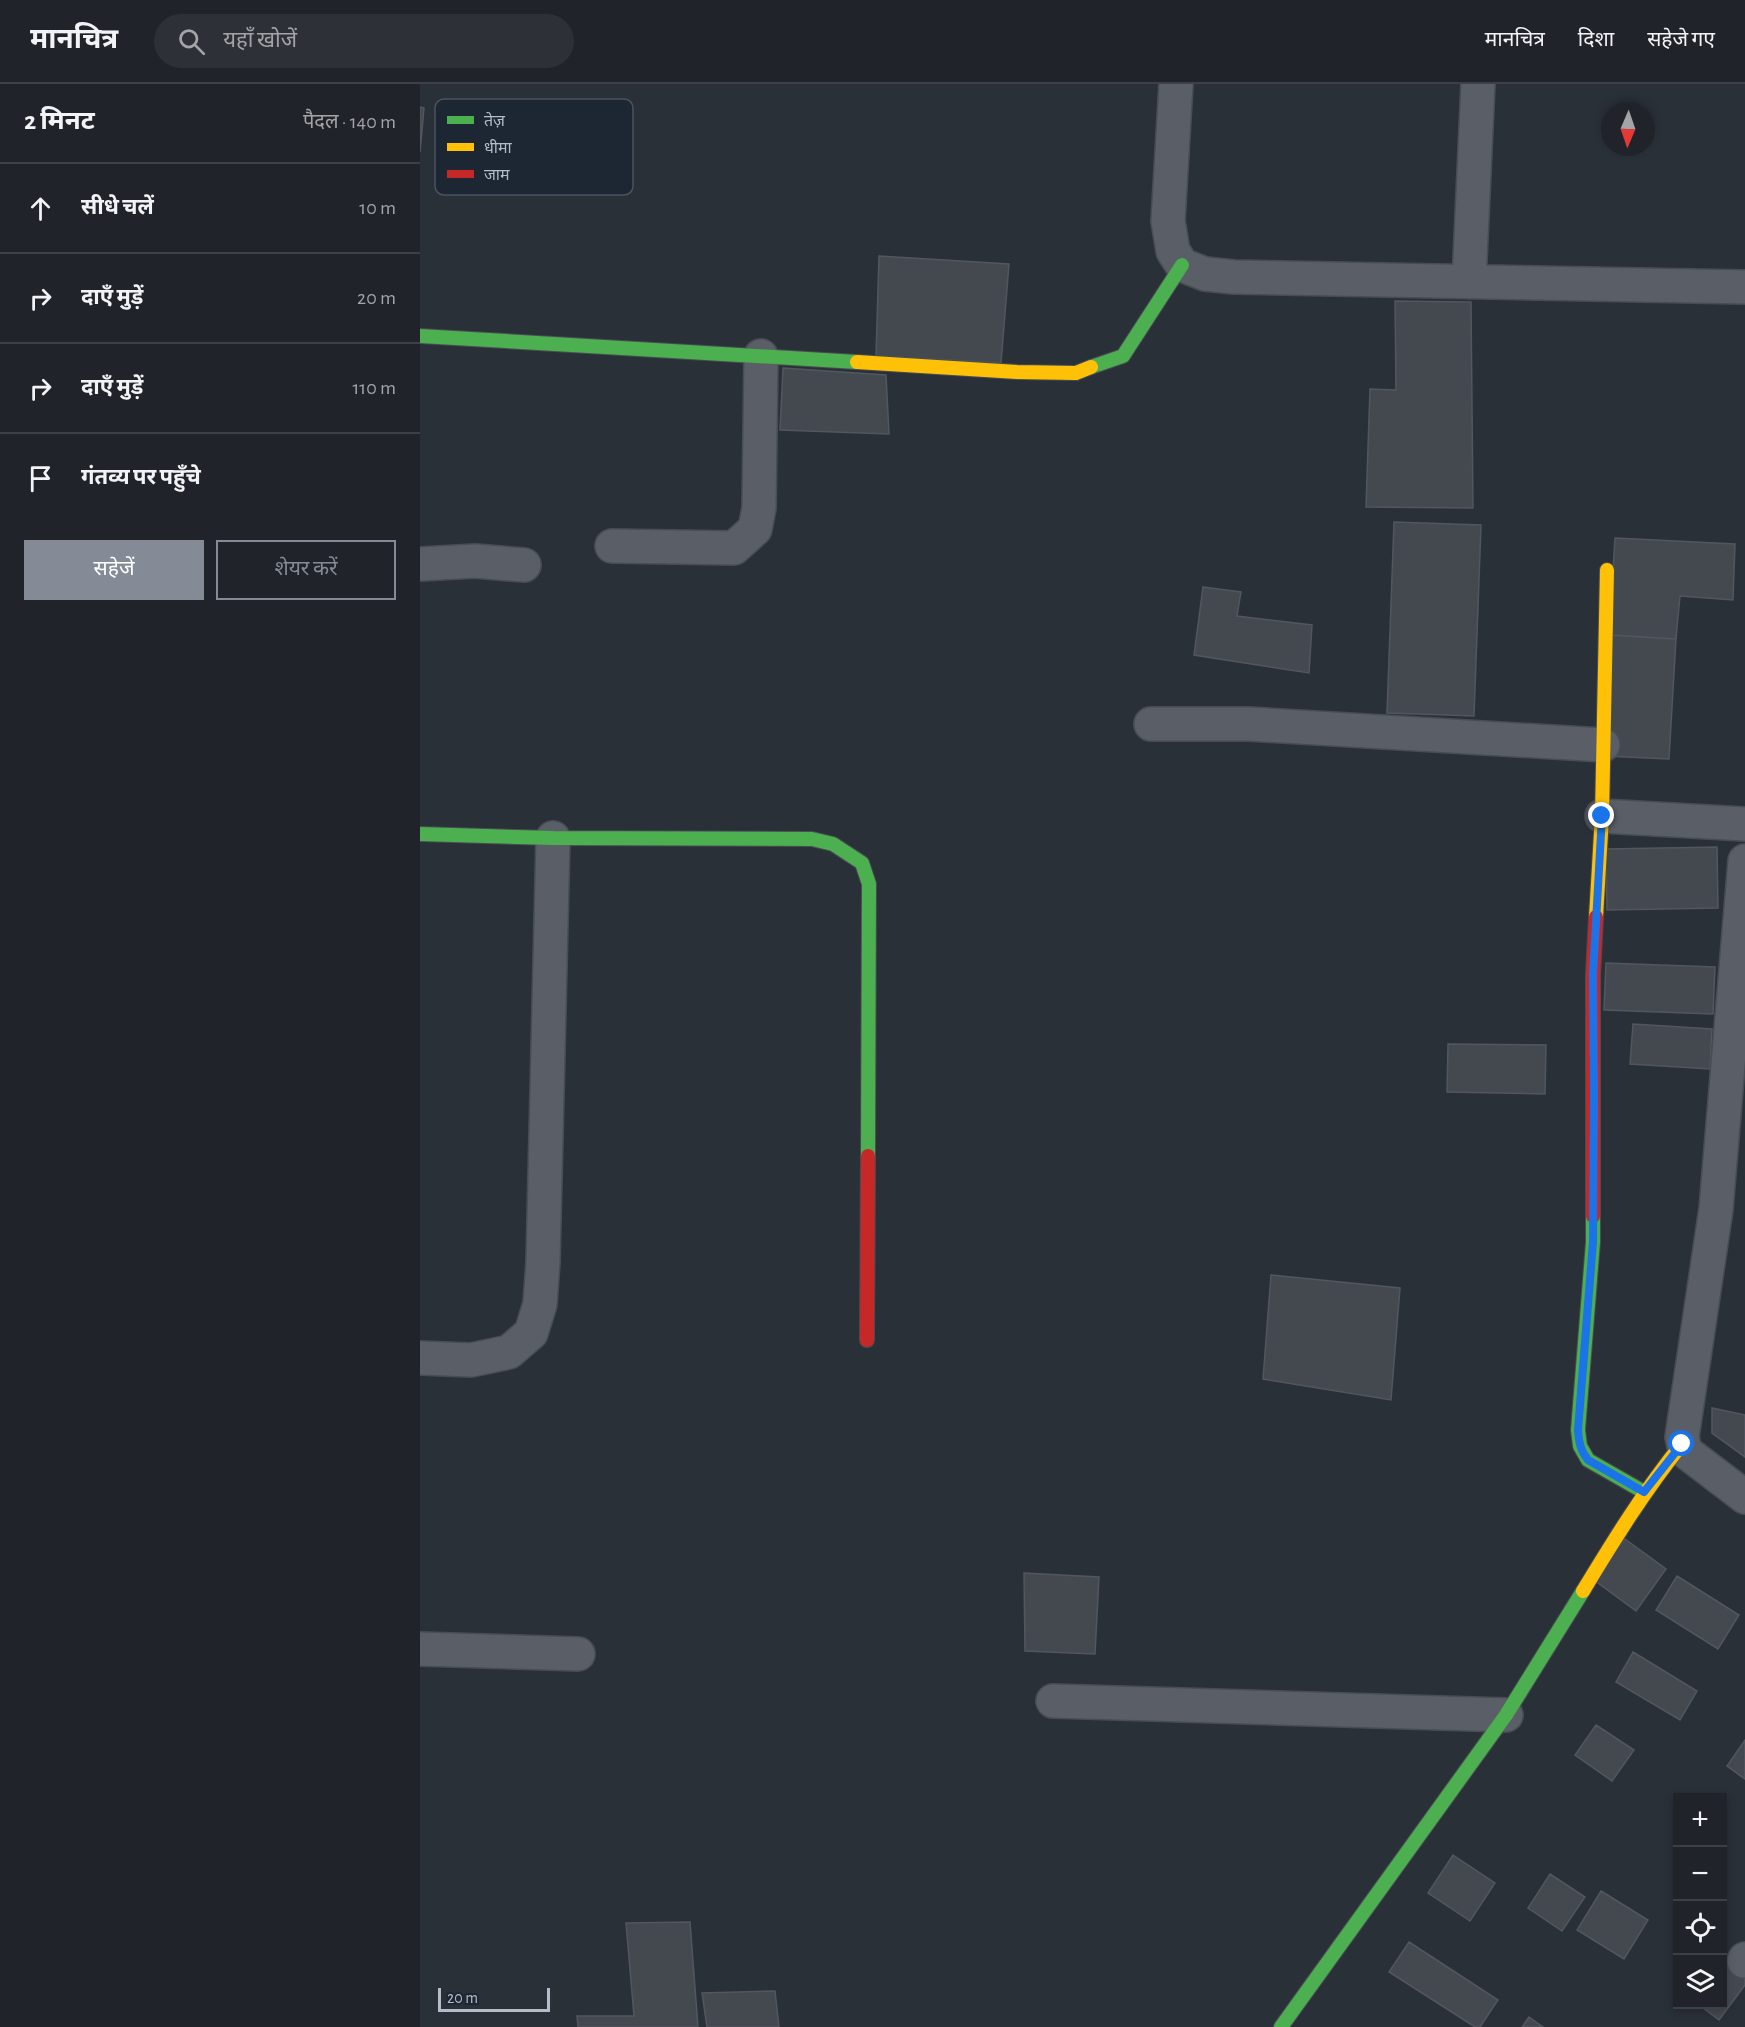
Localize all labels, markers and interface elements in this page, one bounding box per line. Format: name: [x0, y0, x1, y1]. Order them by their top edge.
search box: [154, 14, 574, 68]
icon: search: [175, 25, 208, 58]
text: मानचित्र: [30, 26, 118, 54]
text: यहाँ खोजें: [223, 29, 297, 51]
text: मानचित्र: [1485, 29, 1545, 50]
text: दिशा: [1578, 29, 1614, 50]
text: सहेजे गए: [1647, 29, 1715, 50]
legend: [435, 99, 633, 195]
north arrow: [1601, 102, 1655, 156]
text: 2 मिनट: [24, 108, 95, 134]
text: तेज़: [484, 111, 506, 129]
text: पैदल · 140 m: [303, 112, 396, 132]
text: धीमा: [484, 139, 513, 156]
text: जाम: [484, 167, 510, 183]
icon: ahead: [24, 192, 57, 225]
text: सीधे चलें: [81, 196, 154, 218]
text: 10 m: [359, 198, 396, 218]
icon: right: [24, 282, 57, 315]
text: दाएँ मुड़ें: [81, 286, 143, 308]
text: 20 m: [357, 288, 396, 308]
icon: right: [24, 372, 57, 405]
text: दाएँ मुड़ें: [81, 376, 143, 398]
text: 110 m: [352, 378, 396, 398]
icon: arrive: [24, 462, 57, 495]
text: गंतव्य पर पहुँचे: [81, 466, 201, 488]
button: सहेजें: [24, 540, 204, 600]
button: शेयर करें: [216, 540, 396, 600]
route end: [1588, 802, 1614, 828]
route start: [1668, 1430, 1694, 1456]
map controls: [1673, 1793, 1727, 2009]
button: +: [1673, 1793, 1727, 1847]
button: −: [1673, 1847, 1727, 1901]
button: locate: [1673, 1901, 1727, 1955]
button: layers: [1673, 1955, 1727, 2009]
scale bar: [438, 1985, 550, 2012]
text: 20 m: [447, 1990, 478, 2006]

